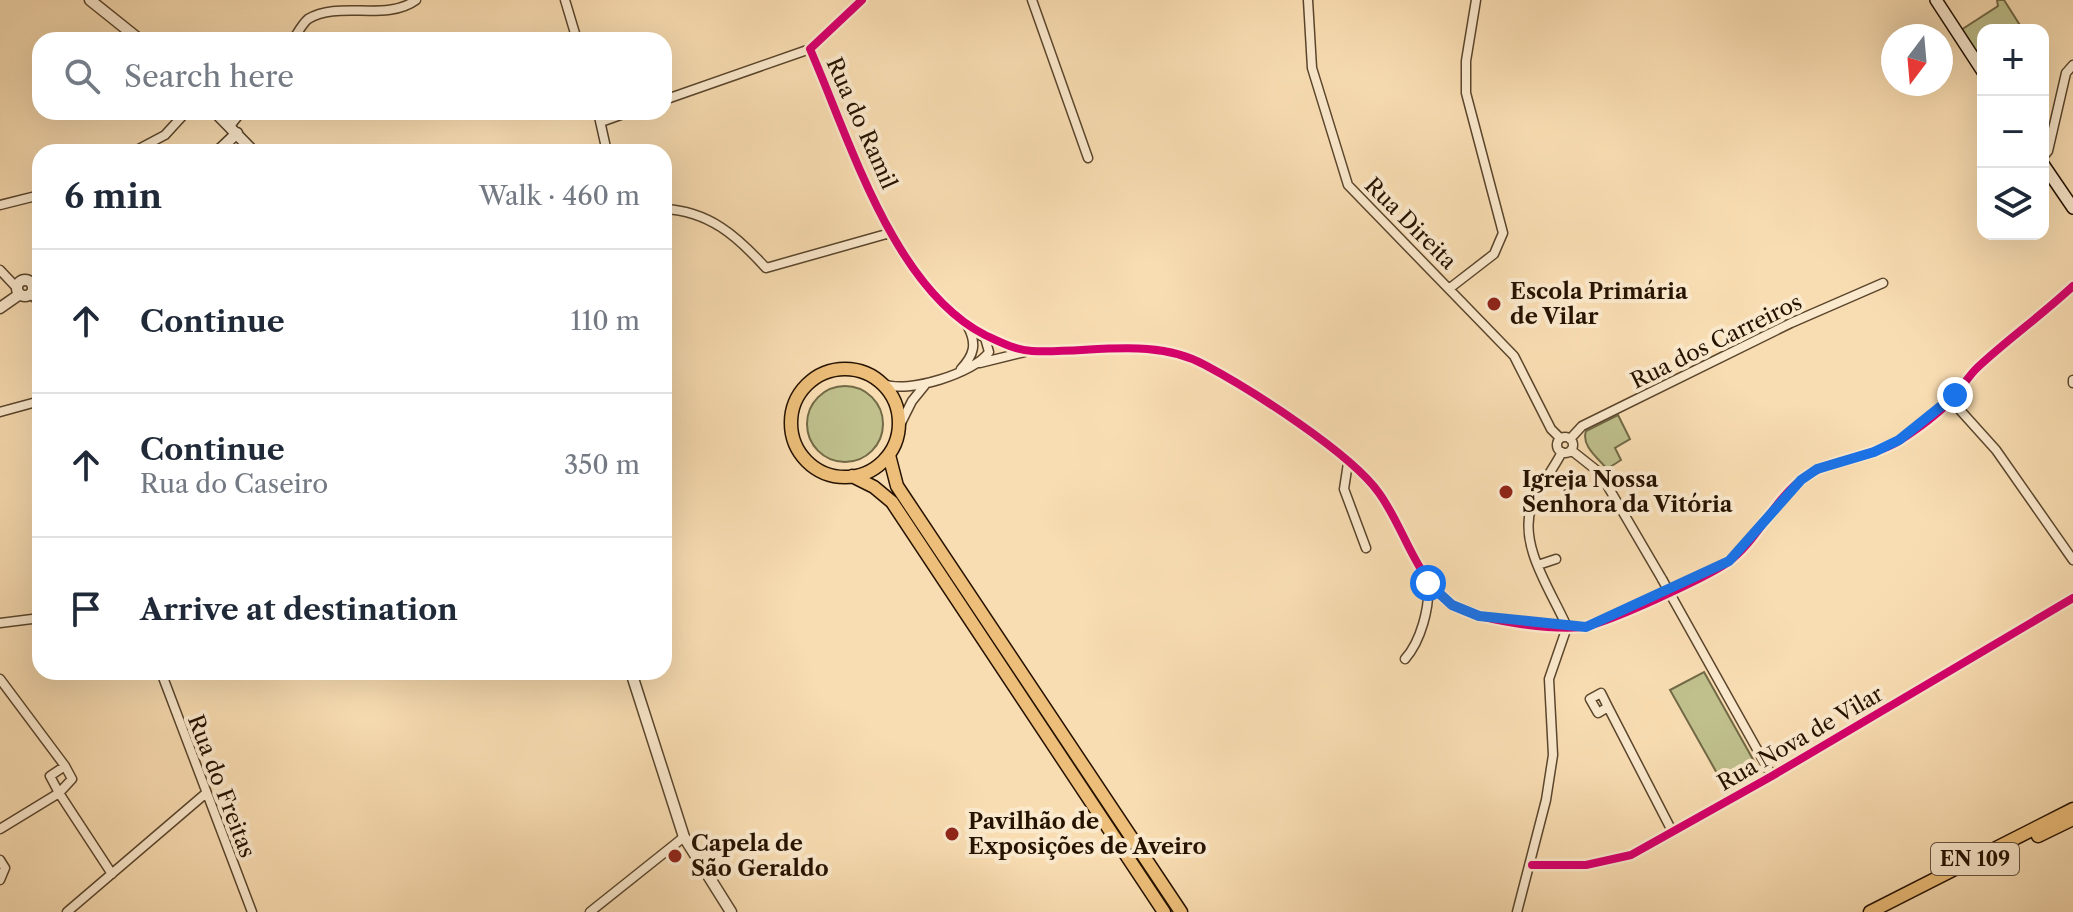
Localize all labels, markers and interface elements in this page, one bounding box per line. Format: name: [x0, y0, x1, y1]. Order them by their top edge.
north arrow: [1881, 24, 1953, 96]
map controls: [1977, 24, 2049, 240]
button: +: [1977, 24, 2049, 96]
search box: [32, 32, 672, 120]
street label: Rua do Ramil: [821, 53, 903, 194]
icon: search: [60, 54, 104, 98]
text: Search here: [124, 58, 294, 95]
button: −: [1977, 96, 2049, 168]
button: layers: [1977, 168, 2049, 240]
street label: Rua Direita: [1359, 172, 1462, 275]
text: 6 min: [64, 175, 162, 217]
text: Walk · 460 m: [479, 180, 640, 212]
place label: Escola Primária de Vilar: [1510, 278, 1688, 330]
street label: Rua dos Carreiros: [1626, 288, 1806, 395]
marker: Escola Primária de Vilar: [1485, 295, 1503, 313]
icon: ahead: [64, 299, 108, 343]
text: Continue: [140, 303, 285, 340]
text: 110 m: [571, 305, 640, 337]
route end: [1937, 377, 1973, 413]
text: Continue: [140, 431, 285, 468]
icon: ahead: [64, 443, 108, 487]
text: 350 m: [564, 449, 640, 481]
place label: Igreja Nossa Senhora da Vitória: [1522, 466, 1733, 518]
text: Rua do Caseiro: [140, 468, 328, 500]
marker: Igreja Nossa Senhora da Vitória: [1497, 483, 1515, 501]
route start: [1410, 565, 1446, 601]
icon: arrive: [64, 587, 108, 631]
text: Arrive at destination: [140, 591, 458, 628]
street label: Rua Nova de Vilar: [1713, 680, 1888, 797]
street label: Rua do Freitas: [182, 711, 261, 861]
place label: Pavilhão de Exposições de Aveiro: [968, 808, 1206, 860]
marker: Pavilhão de Exposições de Aveiro: [943, 825, 961, 843]
place label: Capela de São Geraldo: [691, 830, 829, 882]
road number: EN 109: [1931, 843, 2019, 875]
marker: Capela de São Geraldo: [666, 847, 684, 865]

